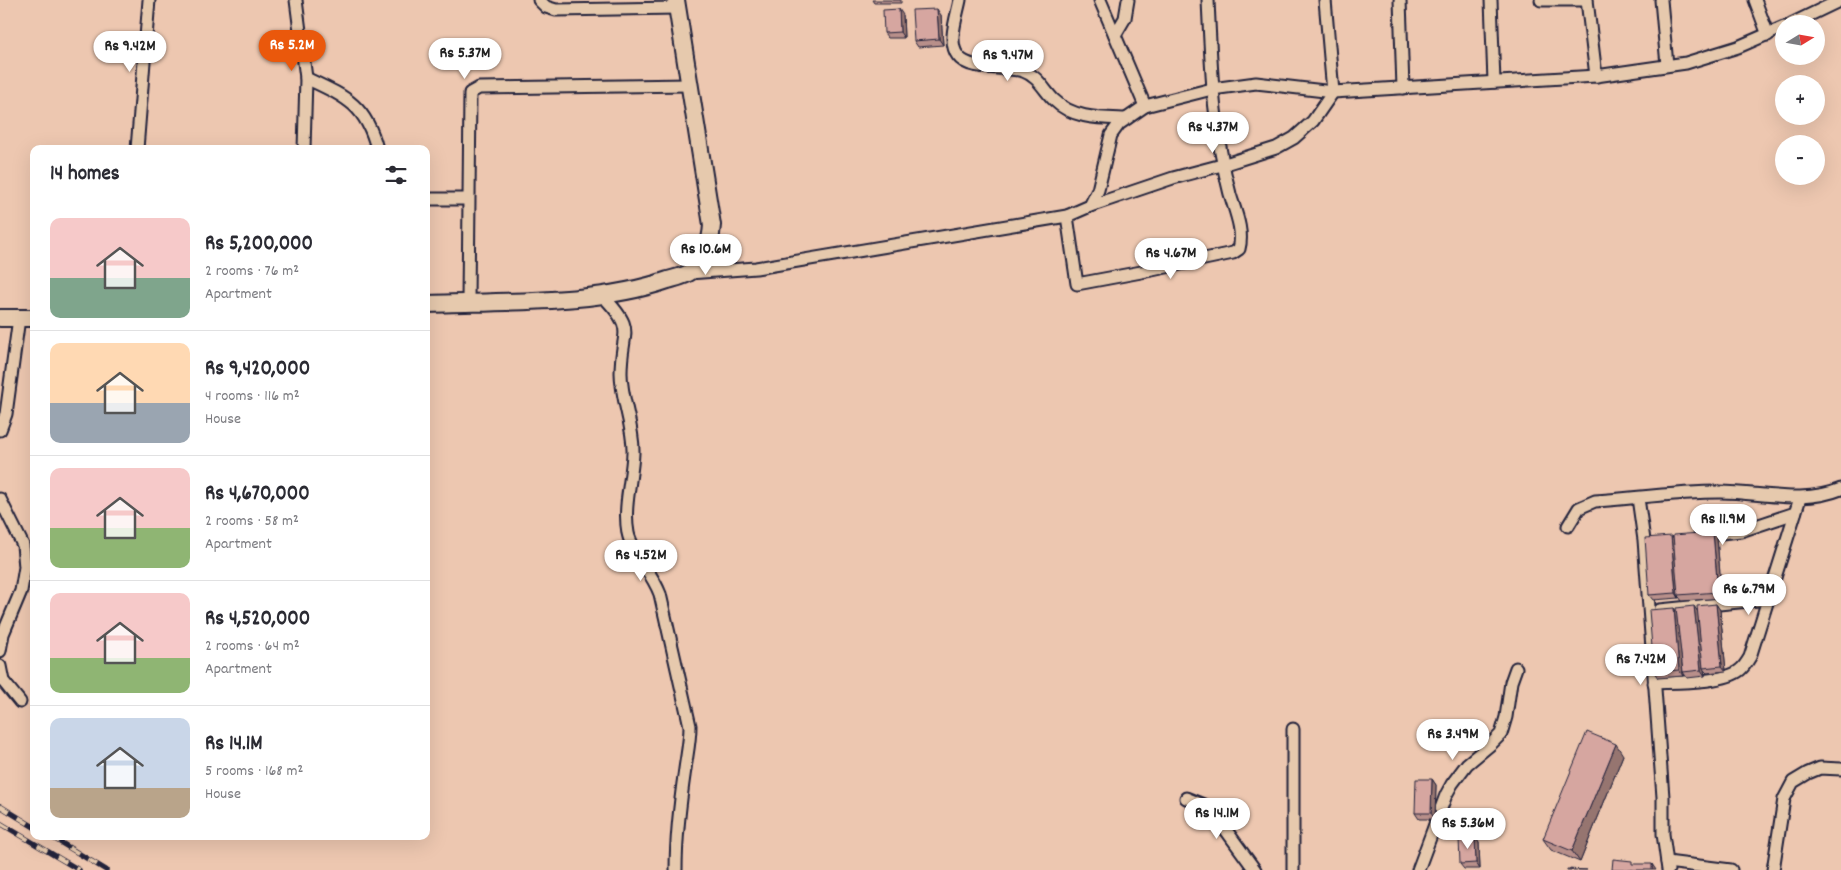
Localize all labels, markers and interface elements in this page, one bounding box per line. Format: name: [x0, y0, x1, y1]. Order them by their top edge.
north arrow: [1775, 15, 1825, 65]
map controls: [1775, 15, 1825, 185]
pin: Rs 9.42M: [78, 30, 182, 73]
pin: Rs 5.2M: [246, 30, 338, 72]
text: Rs 5.2M: [270, 34, 314, 57]
text: Rs 9.42M: [104, 35, 156, 58]
pin: Rs 5.37M: [413, 38, 517, 80]
pin: Rs 9.47M: [956, 39, 1060, 82]
text: Rs 5.37M: [440, 42, 490, 65]
text: Rs 9.47M: [983, 44, 1033, 67]
button: +: [1775, 75, 1825, 125]
pin: Rs 4.37M: [1161, 112, 1265, 154]
text: Rs 4.37M: [1188, 116, 1238, 139]
button: −: [1775, 135, 1825, 185]
text: 14 homes: [50, 160, 120, 190]
icon: filters: [382, 161, 410, 189]
text: Rs 5,200,000: [205, 230, 313, 260]
pin: Rs 10.6M: [654, 234, 758, 276]
icon: home: [90, 238, 150, 298]
text: Rs 10.6M: [681, 238, 731, 261]
pin: Rs 4.67M: [1119, 238, 1223, 280]
text: Rs 4.67M: [1146, 242, 1196, 265]
text: 2 rooms · 76 m²: [205, 260, 299, 283]
text: Apartment: [205, 283, 272, 306]
text: Rs 9,420,000: [205, 355, 310, 385]
icon: home: [90, 363, 150, 423]
text: 4 rooms · 116 m²: [205, 385, 300, 408]
text: House: [205, 408, 241, 431]
text: Rs 4,670,000: [205, 480, 310, 510]
icon: home: [90, 488, 150, 548]
pin: Rs 11.9M: [1671, 504, 1775, 546]
text: Rs 11.9M: [1701, 508, 1745, 531]
text: 2 rooms · 58 m²: [205, 510, 299, 533]
text: Apartment: [205, 533, 272, 556]
pin: Rs 4.52M: [589, 540, 693, 582]
text: Rs 4.52M: [615, 544, 667, 567]
pin: Rs 6.79M: [1697, 574, 1801, 616]
text: Rs 6.79M: [1723, 578, 1775, 601]
text: Rs 4,520,000: [205, 605, 310, 635]
icon: home: [90, 613, 150, 673]
text: 2 rooms · 64 m²: [205, 635, 300, 658]
pin: Rs 7.42M: [1589, 644, 1693, 686]
text: Rs 7.42M: [1616, 648, 1666, 671]
text: Apartment: [205, 658, 272, 681]
pin: Rs 3.49M: [1401, 718, 1505, 761]
text: Rs 3.49M: [1427, 723, 1479, 746]
text: Rs 14.1M: [205, 730, 263, 760]
icon: home: [90, 738, 150, 798]
text: 5 rooms · 168 m²: [205, 760, 303, 783]
text: House: [205, 783, 241, 806]
pin: Rs 14.1M: [1165, 798, 1269, 840]
text: Rs 14.1M: [1195, 802, 1239, 825]
pin: Rs 5.36M: [1416, 808, 1520, 850]
text: Rs 5.36M: [1442, 812, 1494, 835]

